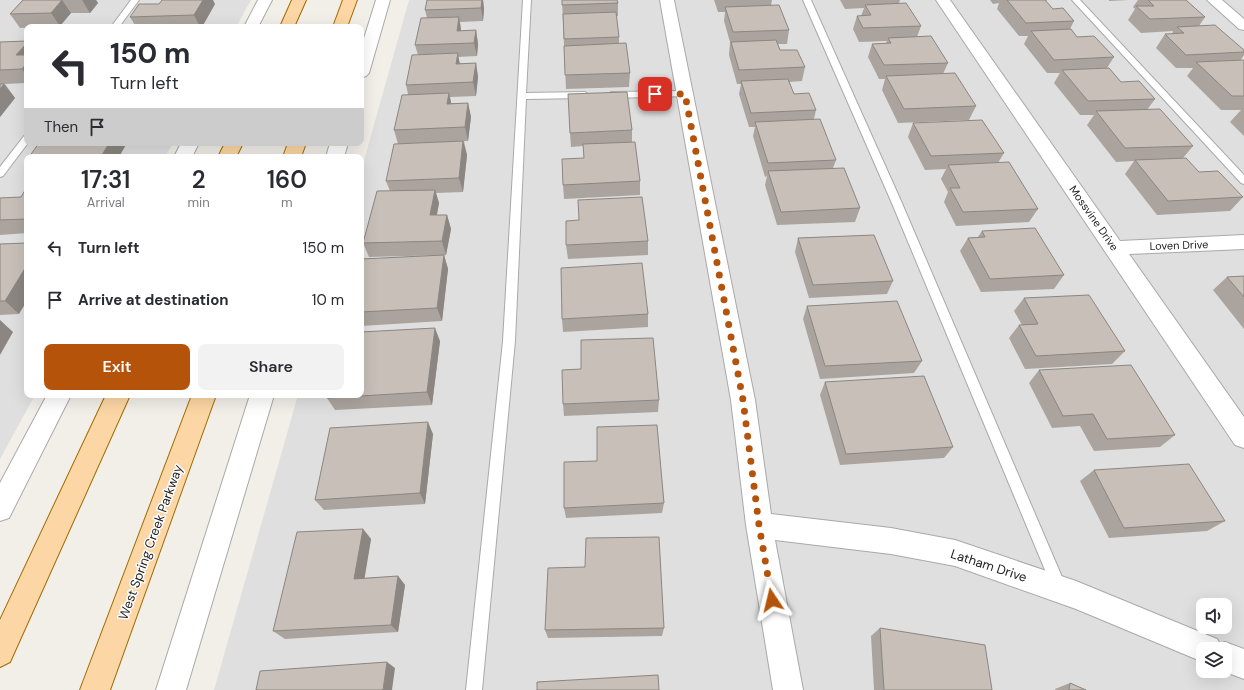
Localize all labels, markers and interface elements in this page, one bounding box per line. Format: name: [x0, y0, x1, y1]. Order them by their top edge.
text: 150 m: [110, 35, 190, 72]
icon: left: [44, 40, 96, 92]
text: Turn left: [110, 71, 179, 95]
pin: [638, 77, 672, 111]
icon: arrive: [644, 83, 666, 105]
icon: arrive: [86, 116, 108, 138]
text: Then: [44, 117, 78, 137]
text: 17:31: [81, 164, 130, 195]
text: 2: [192, 164, 206, 195]
text: 160: [267, 164, 307, 195]
street label: Mossvine Drive: [1066, 183, 1122, 253]
text: Arrival: [87, 194, 125, 211]
text: min: [187, 194, 210, 211]
text: m: [281, 194, 293, 211]
icon: left: [44, 237, 66, 259]
street label: Loven Drive: [1149, 237, 1209, 253]
text: Turn left: [78, 238, 139, 258]
text: 150 m: [303, 238, 344, 258]
icon: arrive: [44, 289, 66, 311]
text: Arrive at destination: [78, 290, 229, 310]
text: 10 m: [312, 290, 344, 310]
button: Exit: [44, 344, 190, 390]
button: Share: [198, 344, 344, 390]
street label: West Spring Creek Parkway: [114, 462, 187, 622]
street label: Latham Drive: [949, 545, 1029, 586]
position arrow: [751, 579, 793, 621]
map controls: [1196, 598, 1232, 678]
button: sound: [1196, 598, 1232, 634]
button: layers: [1196, 642, 1232, 678]

